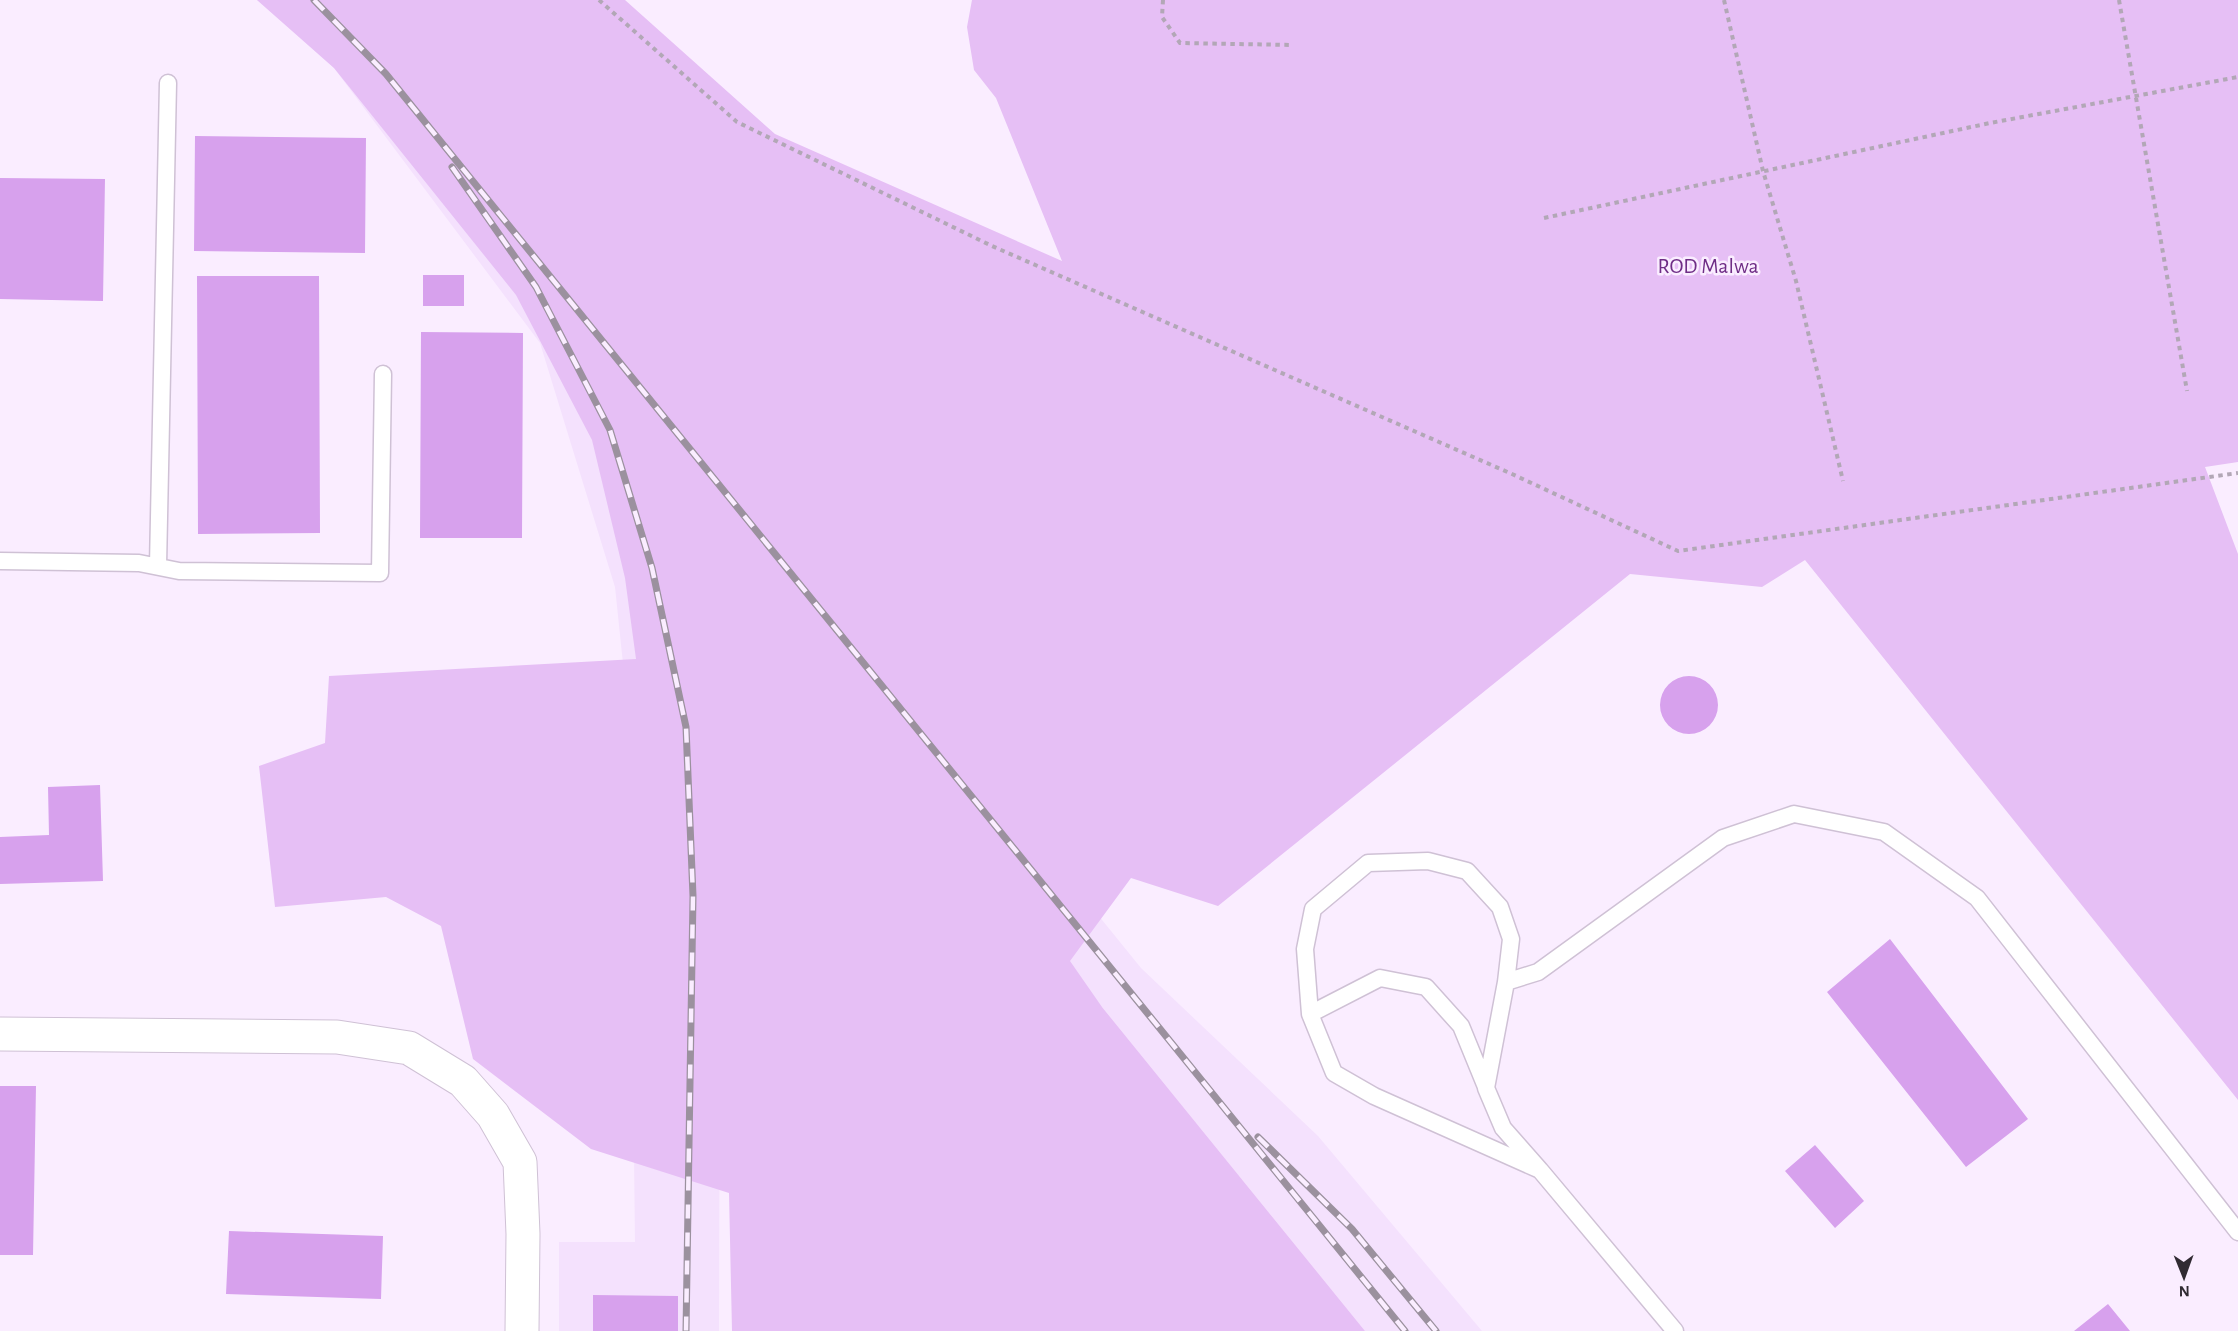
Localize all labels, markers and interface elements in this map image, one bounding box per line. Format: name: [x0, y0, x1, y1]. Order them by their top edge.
park label: ROD Malwa: [1657, 255, 1759, 277]
north arrow: [2154, 1247, 2214, 1307]
text: N: [2179, 1283, 2190, 1299]

